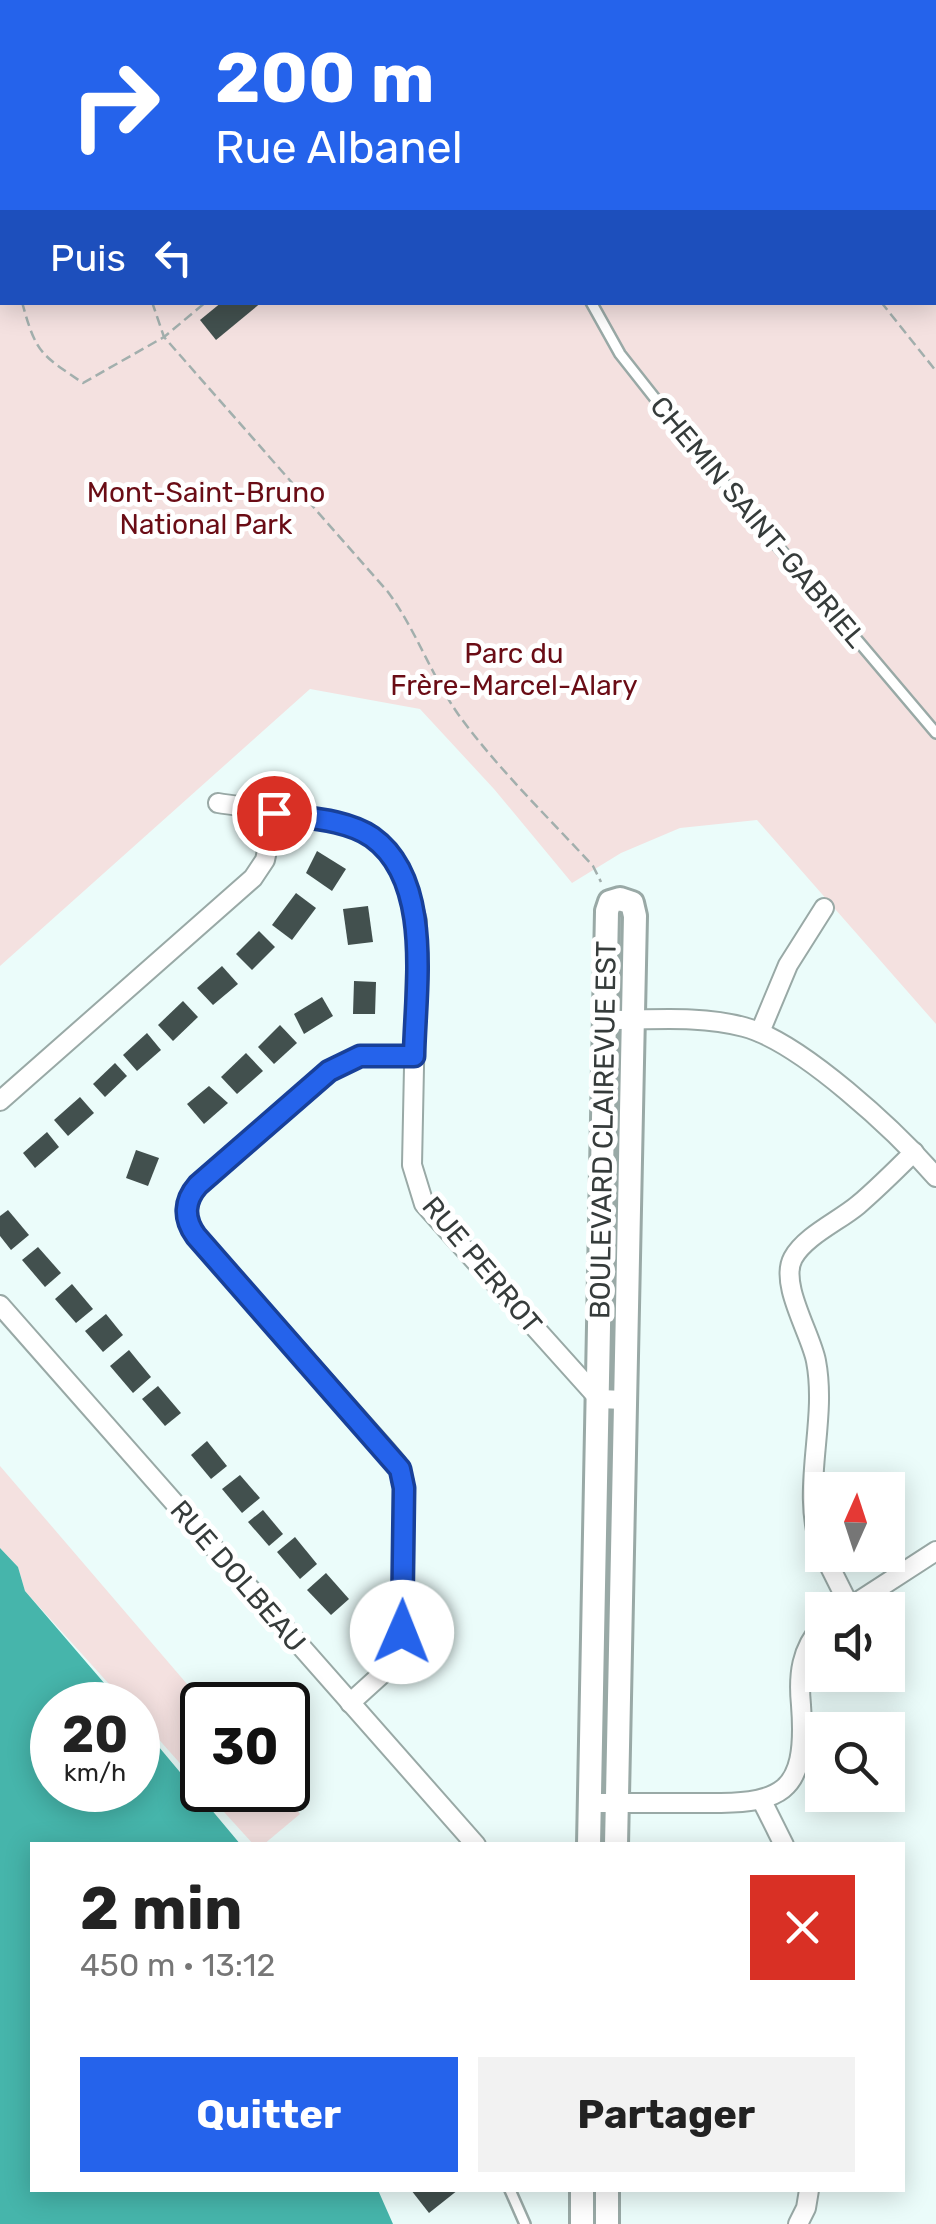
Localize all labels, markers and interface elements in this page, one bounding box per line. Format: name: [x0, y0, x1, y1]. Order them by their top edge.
text: 200 m: [215, 37, 435, 120]
icon: right: [50, 40, 180, 170]
text: Rue Albanel: [215, 121, 463, 174]
icon: left: [146, 230, 201, 285]
text: Puis: [50, 235, 126, 281]
street label: CHEMIN SAINT-GABRIEL: [643, 390, 873, 654]
park label: Mont-Saint-Bruno National Park: [87, 476, 325, 541]
park label: Parc du Frère-Marcel-Alary: [390, 637, 638, 702]
pin: [232, 771, 317, 856]
icon: arrive: [247, 786, 302, 841]
street label: BOULEVARD CLAIREVUE EST: [583, 941, 623, 1319]
street label: RUE PERROT: [415, 1190, 549, 1340]
north arrow: [805, 1472, 905, 1572]
map controls: [805, 1472, 905, 1812]
street label: RUE DOLBEAU: [163, 1494, 313, 1658]
position arrow: [350, 1580, 454, 1684]
button: sound: [805, 1592, 905, 1692]
speed limit sign: 30: [180, 1682, 310, 1812]
text: 20: [62, 1705, 128, 1765]
button: search: [805, 1712, 905, 1812]
text: km/h: [64, 1758, 126, 1787]
text: 2 min: [80, 1873, 242, 1944]
button: close: [750, 1875, 855, 1980]
text: 450 m · 13:12: [80, 1946, 275, 1984]
button: Quitter: [80, 2057, 458, 2172]
button: Partager: [478, 2057, 855, 2172]

